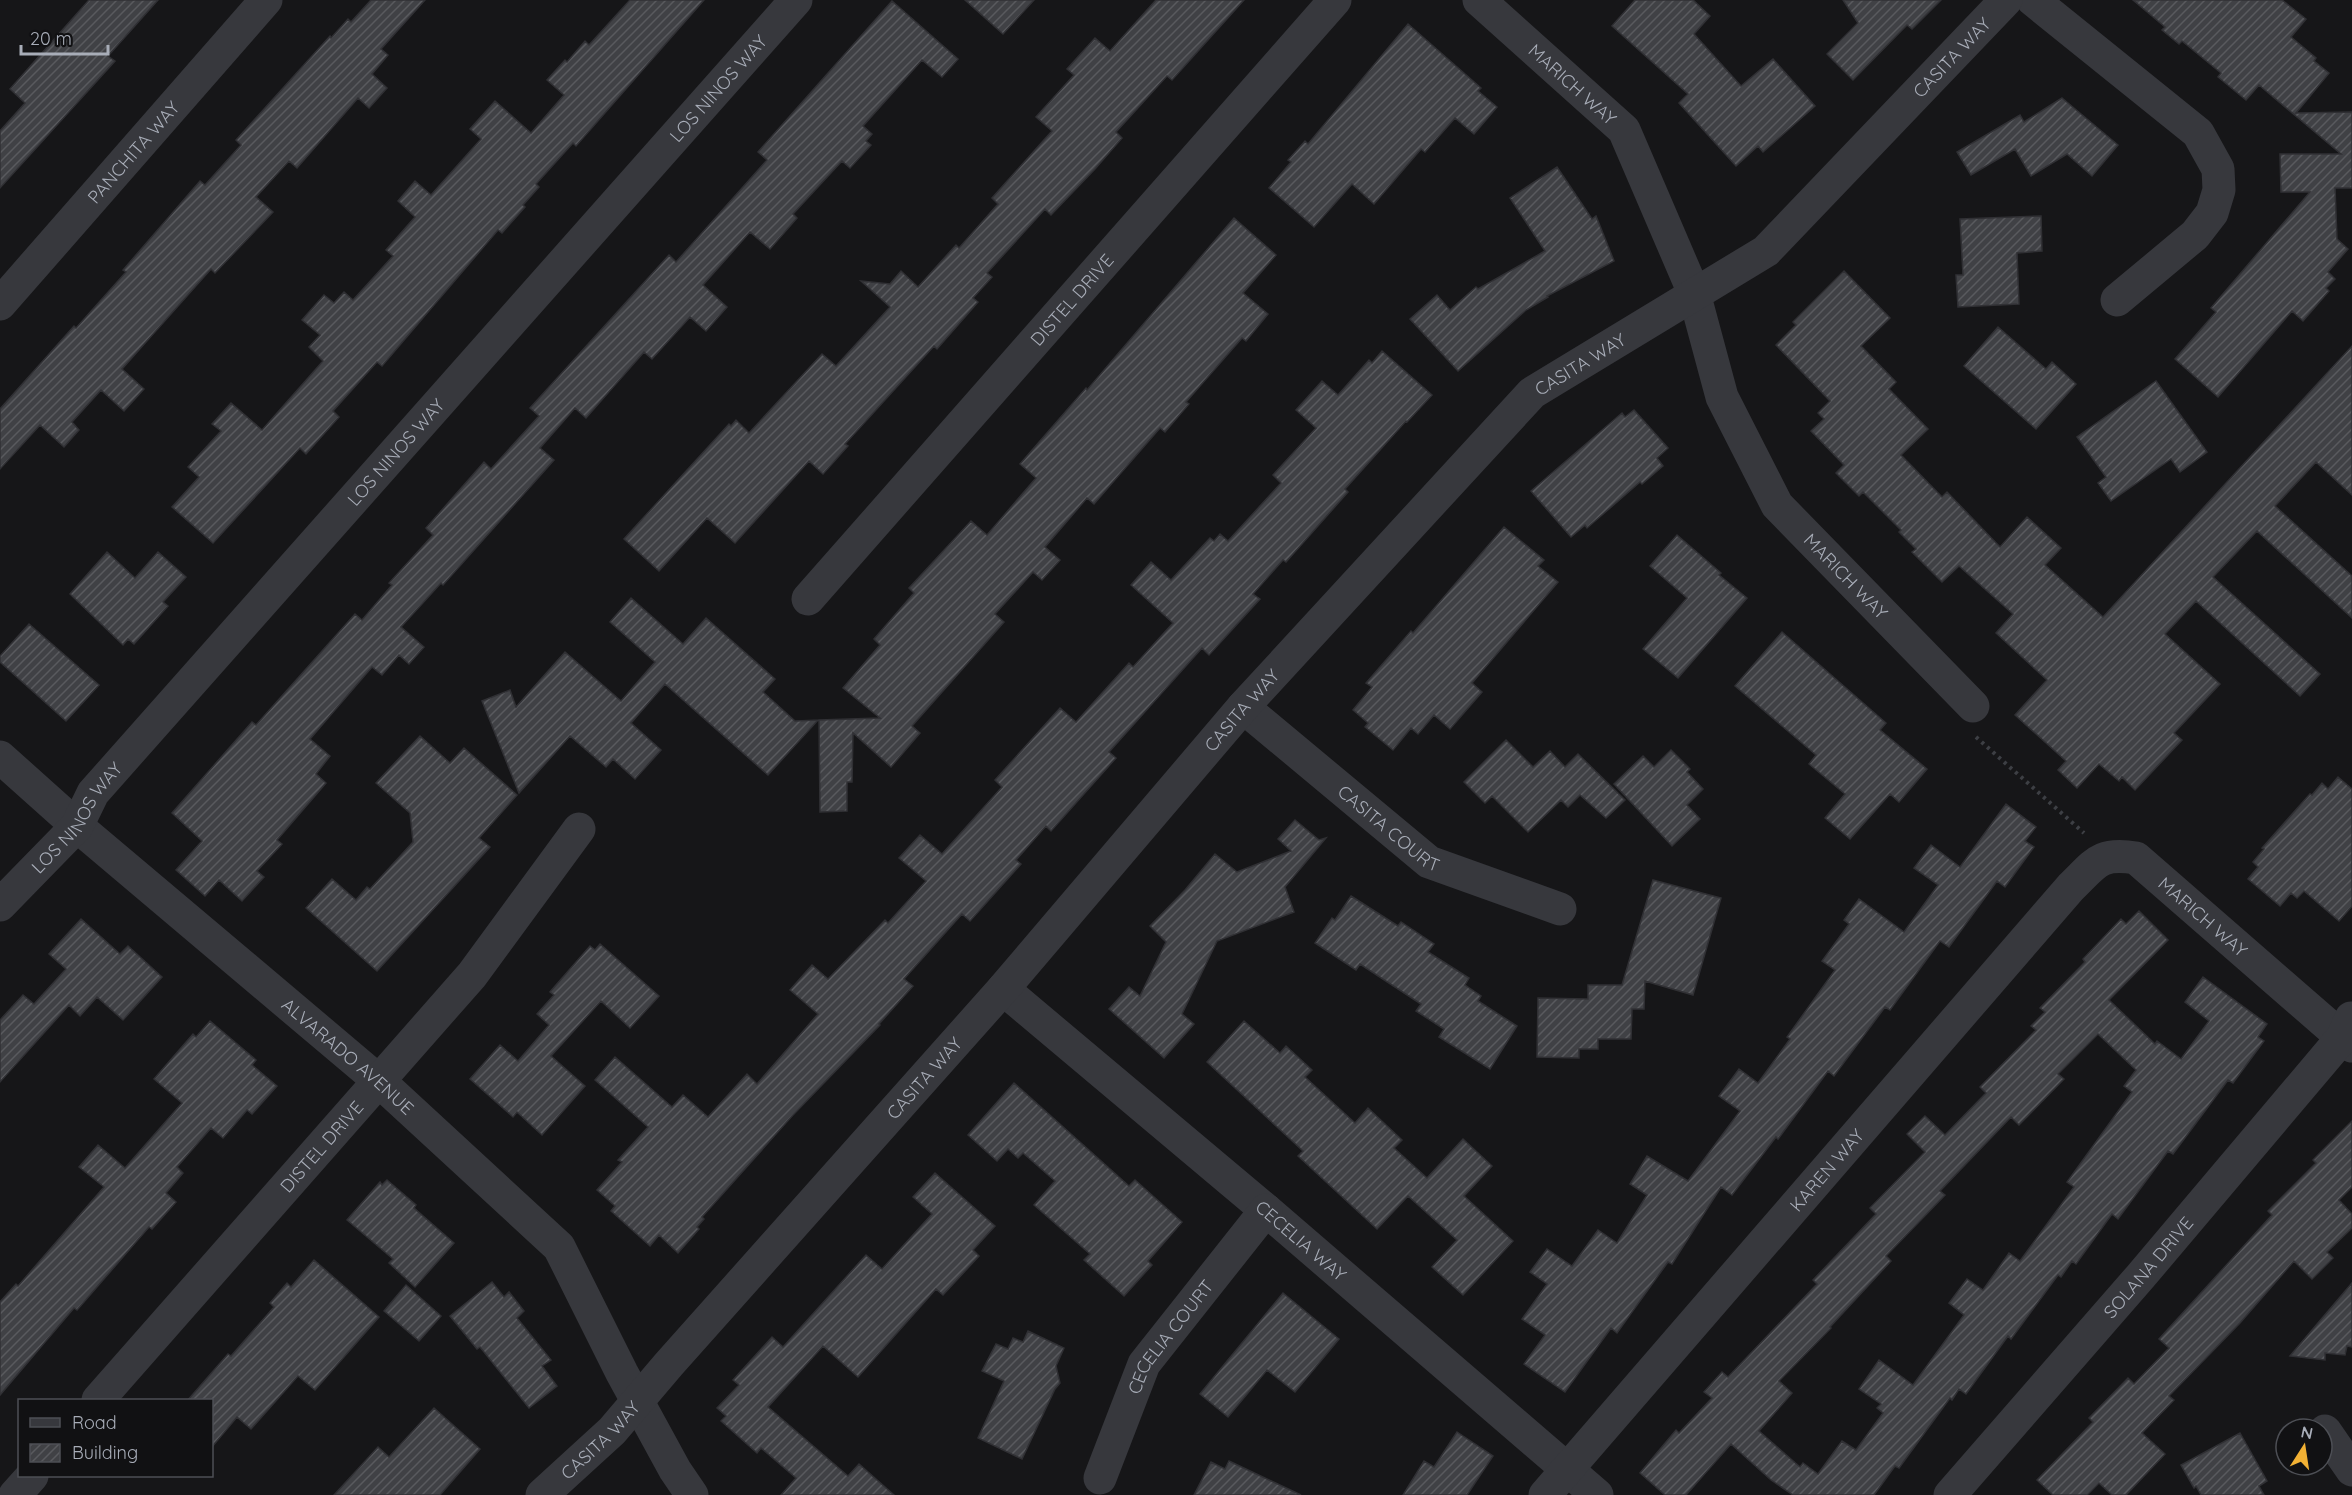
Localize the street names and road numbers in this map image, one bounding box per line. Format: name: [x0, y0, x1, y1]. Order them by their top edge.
street label: CASITA WAY: [1908, 12, 1995, 102]
street label: LOS NINOS WAY: [664, 30, 772, 147]
street label: MARICH WAY: [1524, 39, 1622, 130]
street label: PANCHITA WAY: [82, 96, 184, 208]
street label: DISTEL DRIVE: [1025, 249, 1118, 350]
street label: CASITA WAY: [1530, 328, 1630, 400]
street label: LOS NINOS WAY: [342, 393, 449, 510]
street label: MARICH WAY: [1799, 528, 1893, 624]
street label: CASITA WAY: [1199, 664, 1284, 756]
street label: LOS NINOS WAY: [26, 757, 127, 878]
street label: CASITA COURT: [1333, 780, 1443, 876]
street label: MARICH WAY: [2154, 871, 2252, 961]
street label: ALVARADO AVENUE: [277, 993, 419, 1119]
street label: CASITA WAY: [881, 1032, 967, 1124]
street label: DISTEL DRIVE: [275, 1096, 368, 1197]
street label: KAREN WAY: [1784, 1124, 1868, 1216]
street label: CECELIA WAY: [1251, 1195, 1351, 1286]
street label: SOLANA DRIVE: [2098, 1211, 2198, 1323]
street label: CECELIA COURT: [1122, 1275, 1218, 1397]
street label: CASITA WAY: [555, 1396, 644, 1484]

